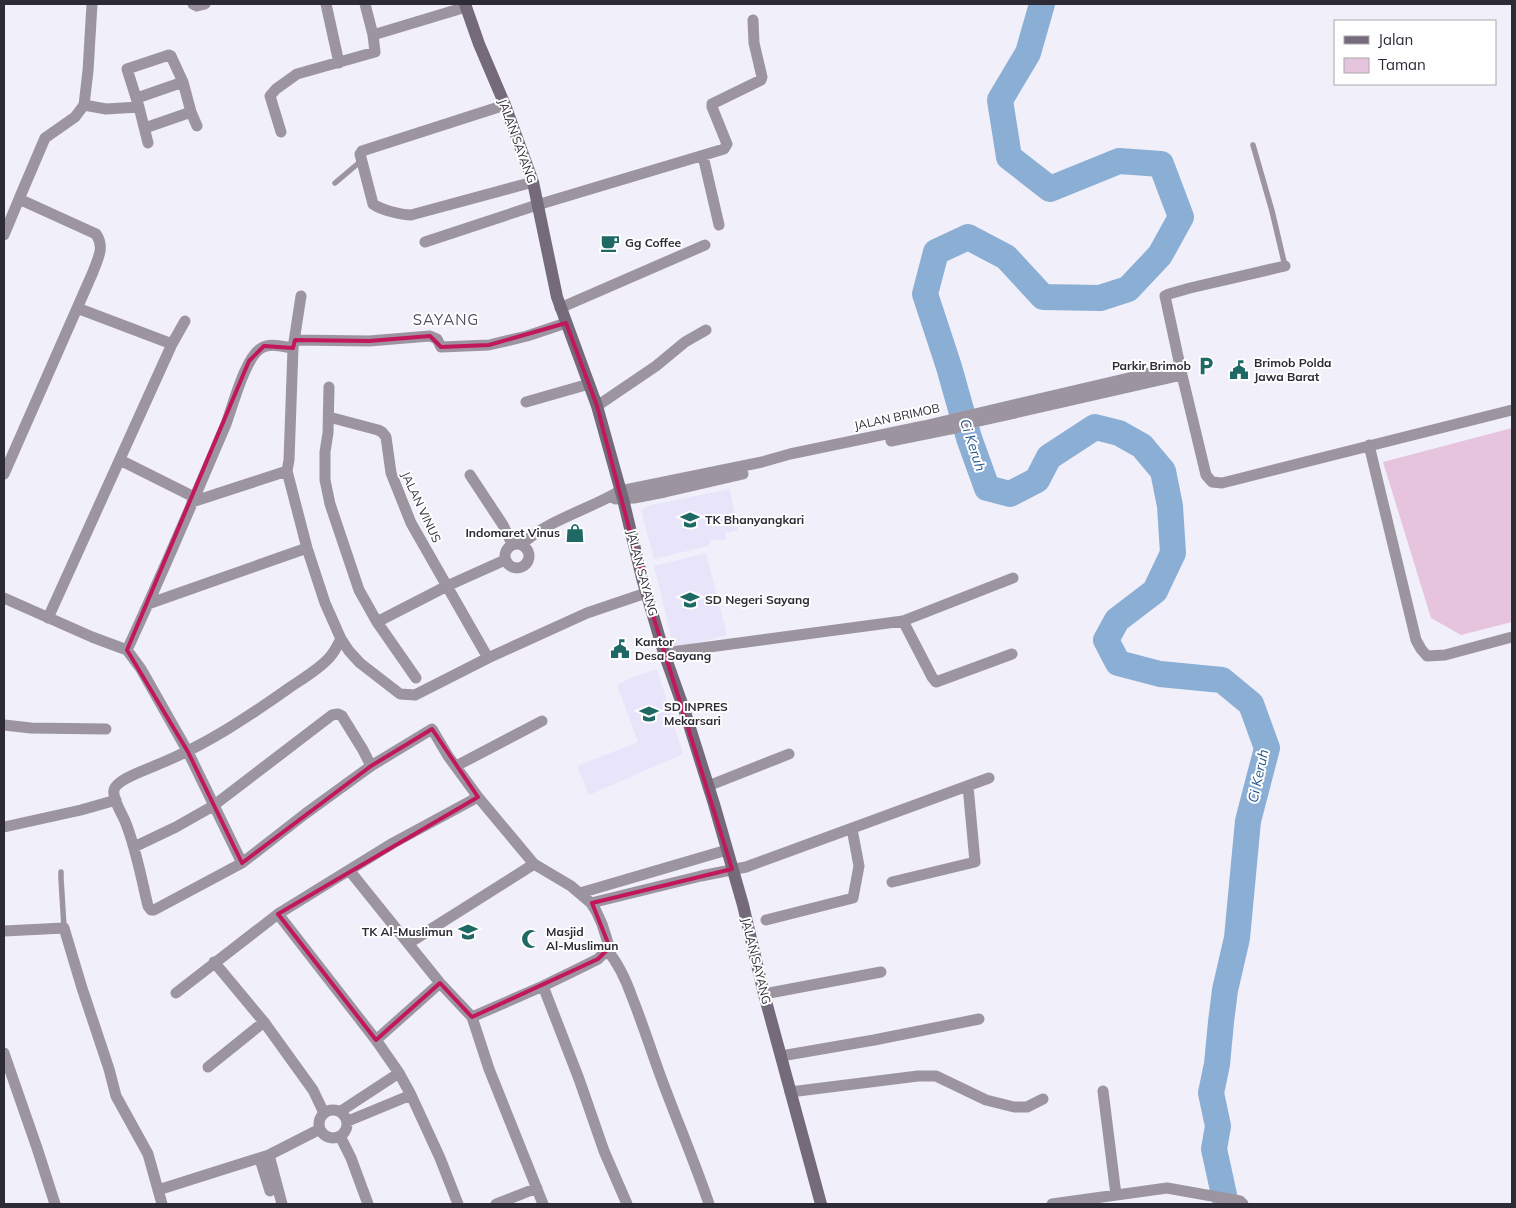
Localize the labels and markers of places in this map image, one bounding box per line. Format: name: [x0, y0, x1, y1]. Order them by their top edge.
cafe icon: Gg Coffee: [599, 232, 621, 254]
place label: Gg Coffee: [625, 235, 681, 250]
parking icon: Parkir Brimob: [1195, 355, 1217, 377]
place label: Brimob Polda Jawa Barat: [1254, 355, 1332, 384]
place label: Parkir Brimob: [1112, 358, 1191, 373]
public building icon: Brimob Polda Jawa Barat: [1228, 359, 1250, 381]
school or university icon: TK Bhanyangkari: [679, 509, 701, 531]
place label: TK Bhanyangkari: [705, 512, 804, 527]
shop icon: Indomaret Vinus: [564, 522, 586, 544]
place label: Indomaret Vinus: [465, 525, 560, 540]
school or university icon: SD Negeri Sayang: [679, 589, 701, 611]
place label: SD Negeri Sayang: [705, 592, 810, 607]
place label: Kantor Desa Sayang: [635, 634, 711, 663]
public building icon: Kantor Desa Sayang: [609, 638, 631, 660]
place label: SD INPRES Mekarsari: [664, 699, 728, 728]
school or university icon: SD INPRES Mekarsari: [638, 703, 660, 725]
school or university icon: TK Al-Muslimun: [457, 921, 479, 943]
place label: TK Al-Muslimun: [362, 924, 453, 939]
place label: Masjid Al-Muslimun: [546, 924, 618, 953]
mosque icon: Masjid Al-Muslimun: [520, 928, 542, 950]

